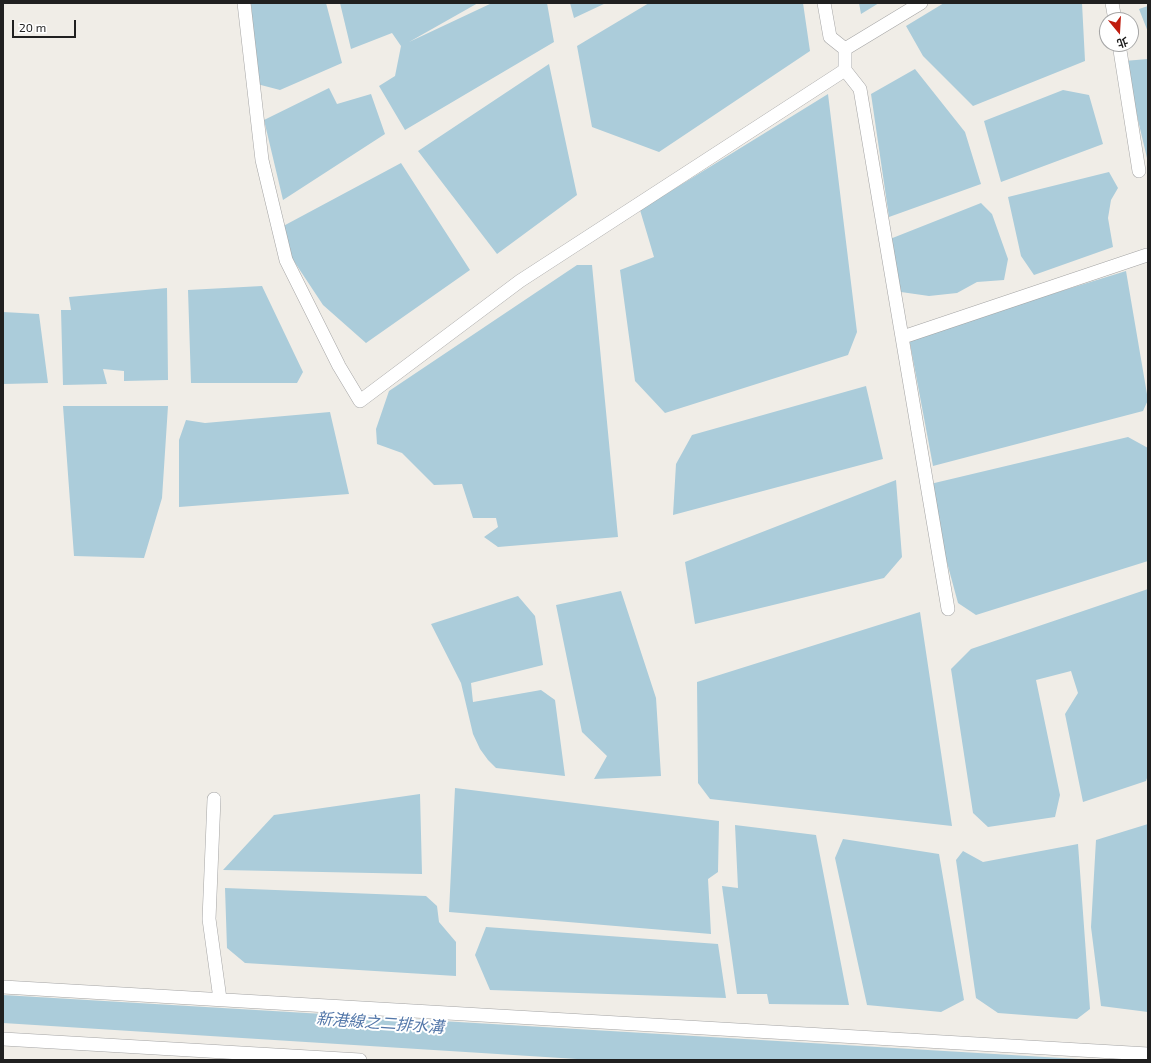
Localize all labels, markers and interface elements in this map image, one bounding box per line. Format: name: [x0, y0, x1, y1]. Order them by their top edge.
scale bar: [14, 12, 78, 38]
north arrow: [1099, 12, 1139, 52]
text: 20 m: [19, 20, 46, 34]
text: 北: [1115, 35, 1130, 51]
water label: 新港線之二排水溝: [315, 1009, 445, 1037]

